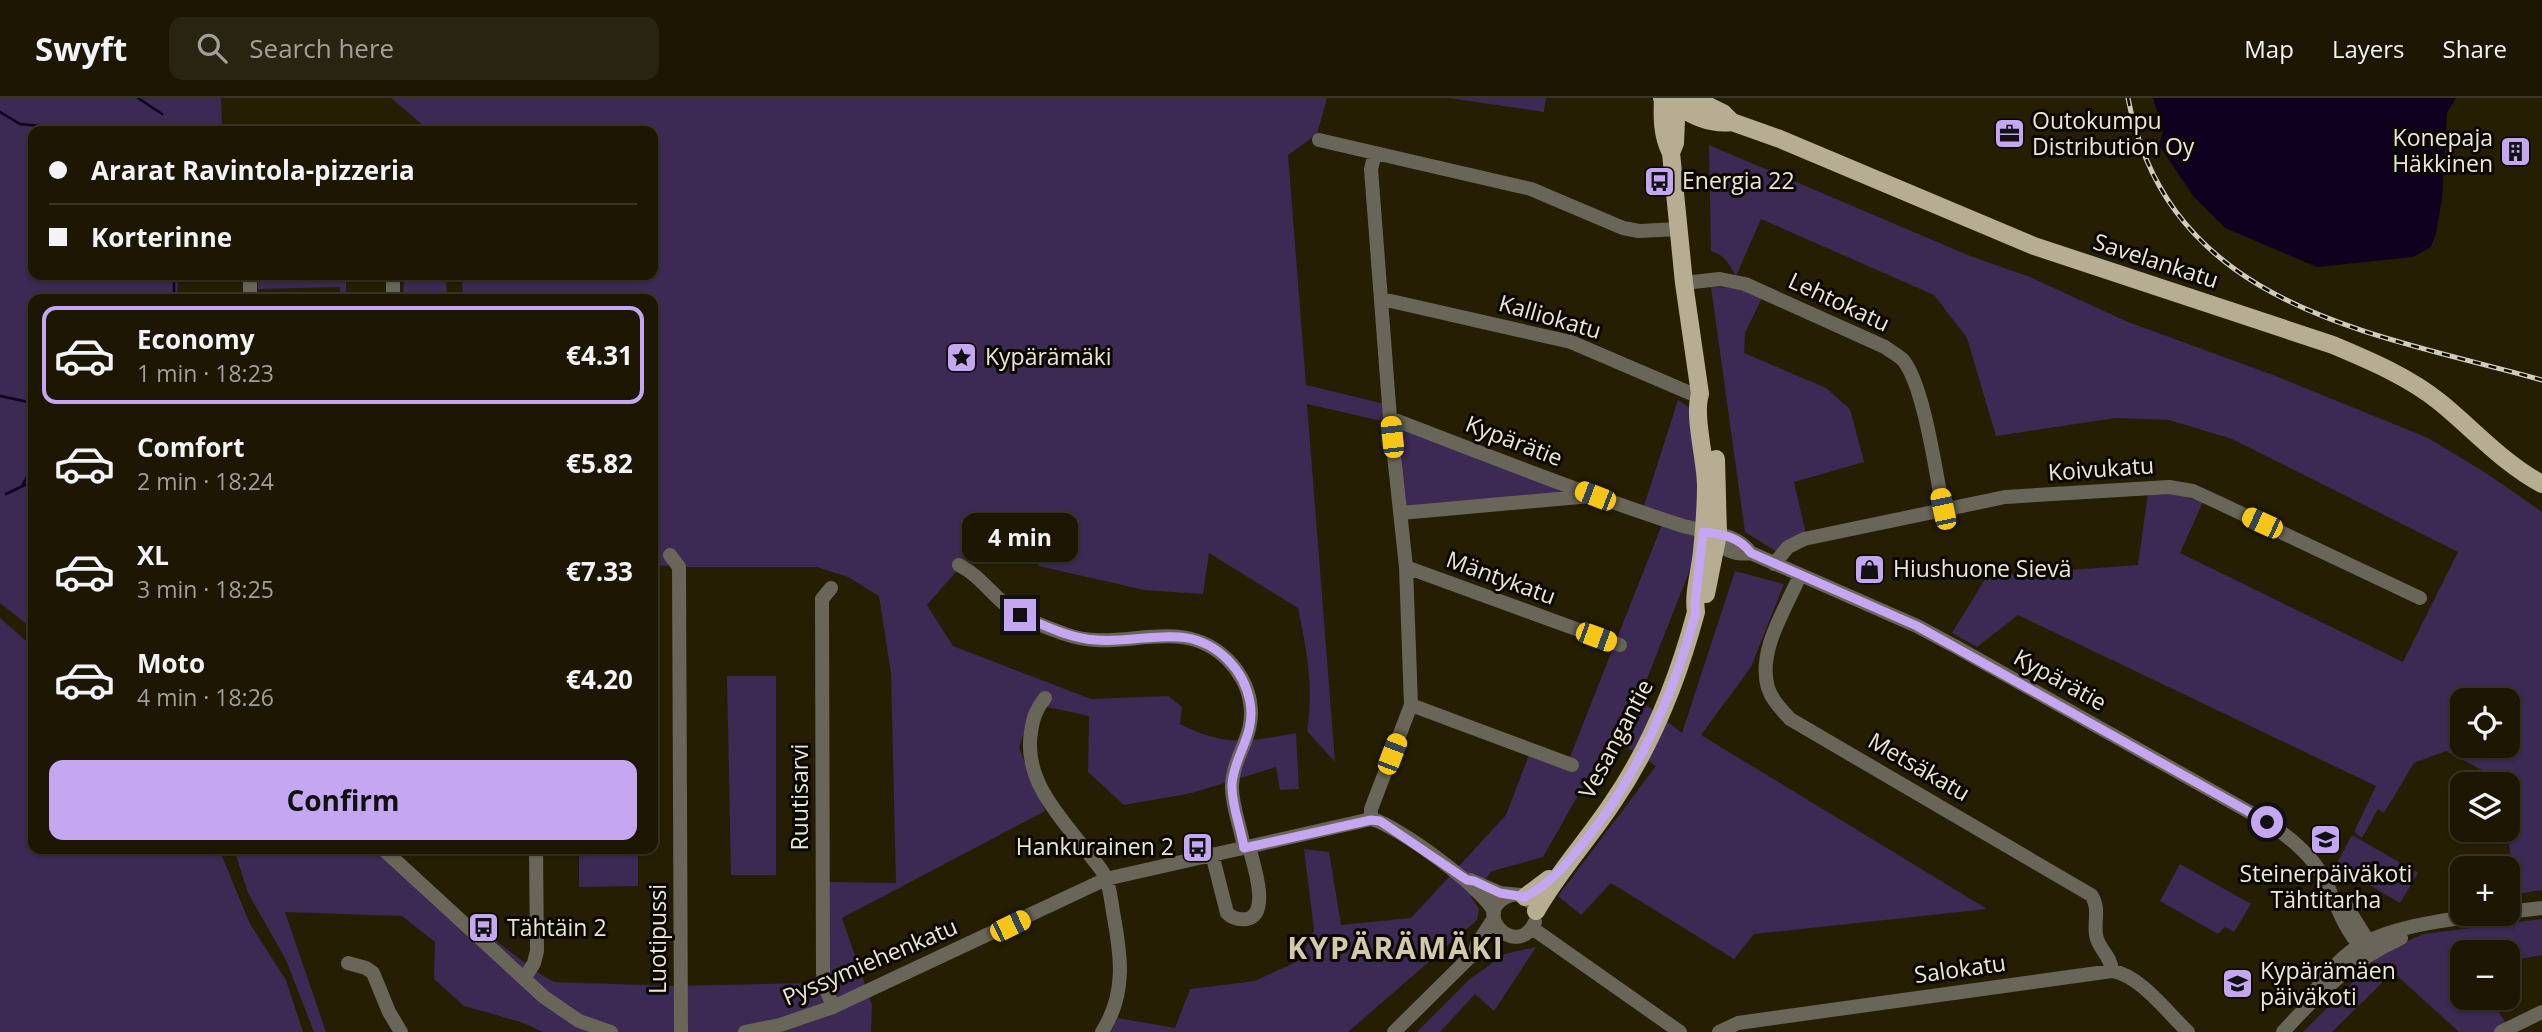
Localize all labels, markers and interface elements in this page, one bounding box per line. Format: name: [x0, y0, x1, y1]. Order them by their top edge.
search box: [169, 17, 659, 80]
text: Swyft: [35, 26, 127, 71]
icon: search: [193, 29, 231, 67]
text: Search here: [249, 30, 394, 66]
text: Map: [2244, 32, 2294, 65]
text: Layers: [2332, 32, 2405, 65]
text: Share: [2443, 32, 2507, 65]
place label: Outokumpu Distribution Oy: [2032, 104, 2195, 162]
office icon: Outokumpu Distribution Oy: [1992, 117, 2026, 151]
place label: Konepaja Häkkinen: [2392, 121, 2493, 179]
building icon: Konepaja Häkkinen: [2499, 134, 2533, 168]
text: Ararat Ravintola-pizzeria: [91, 152, 415, 188]
bus stop icon: Energia 22: [1642, 164, 1676, 198]
place label: Energia 22: [1682, 164, 1795, 196]
text: Korterinne: [91, 219, 232, 255]
street label: Savelankatu: [2090, 225, 2223, 295]
street label: Lehtokatu: [1784, 264, 1895, 338]
street label: Kalliokatu: [1495, 286, 1605, 346]
text: Economy: [137, 321, 255, 357]
icon: car: [53, 324, 116, 387]
text: €4.31: [566, 337, 633, 373]
place icon: Kypärämäki: [945, 340, 979, 374]
place label: Kypärämäki: [985, 340, 1112, 372]
text: 1 min · 18:23: [137, 357, 274, 389]
street label: Kypärätie: [1461, 407, 1568, 473]
car: [1380, 415, 1405, 459]
text: Comfort: [137, 429, 244, 465]
icon: car: [53, 432, 116, 495]
text: €5.82: [566, 445, 633, 481]
street label: Koivukatu: [2047, 448, 2155, 488]
text: 2 min · 18:24: [137, 465, 274, 497]
car: [1572, 479, 1619, 513]
car: [1929, 486, 1958, 532]
car: [2239, 505, 2286, 541]
callout: 4 min: [962, 514, 1078, 562]
text: 4 min: [988, 521, 1052, 553]
text: XL: [137, 537, 169, 573]
icon: car: [53, 540, 116, 603]
street label: Mäntykatu: [1442, 542, 1561, 612]
shop icon: Hiushuone Sievä: [1853, 552, 1887, 586]
place label: Hiushuone Sievä: [1893, 552, 2071, 584]
text: €7.33: [566, 553, 633, 589]
text: 3 min · 18:25: [137, 573, 274, 605]
route end: [1004, 599, 1036, 631]
car: [1573, 620, 1620, 654]
street label: Kypärätie: [2008, 641, 2113, 718]
text: Moto: [137, 645, 205, 681]
icon: car: [53, 648, 116, 711]
text: €4.20: [566, 661, 633, 697]
street label: Vesangantie: [1570, 673, 1660, 804]
text: 4 min · 18:26: [137, 681, 274, 713]
map controls: [2450, 688, 2520, 1010]
button: locate: [2450, 688, 2520, 758]
street label: Metsäkatu: [1863, 724, 1976, 808]
car: [1375, 731, 1410, 777]
street label: Ruutisarvi: [783, 744, 815, 850]
button: Confirm: [49, 760, 637, 840]
button: layers: [2450, 772, 2520, 842]
route start: [2251, 806, 2283, 838]
school or university icon: Steinerpäiväkoti Tähtitarha: [2309, 823, 2343, 857]
place label: Hankurainen 2: [1016, 830, 1174, 862]
bus stop icon: Hankurainen 2: [1180, 830, 1214, 864]
button: +: [2450, 856, 2520, 926]
place label: Steinerpäiväkoti Tähtitarha: [2240, 857, 2412, 915]
street label: Luotipussi: [641, 884, 673, 994]
car: [987, 907, 1034, 945]
street label: Pyssymiehenkatu: [777, 910, 962, 1012]
bus stop icon: Tähtäin 2: [467, 911, 501, 945]
place label: Tähtäin 2: [507, 911, 607, 943]
district label: KYPÄRÄMÄKI: [1287, 927, 1505, 968]
button: −: [2450, 940, 2520, 1010]
street label: Salokatu: [1912, 946, 2008, 990]
place label: Kypärämäen päiväkoti: [2260, 954, 2396, 1012]
school or university icon: Kypärämäen päiväkoti: [2220, 967, 2254, 1001]

